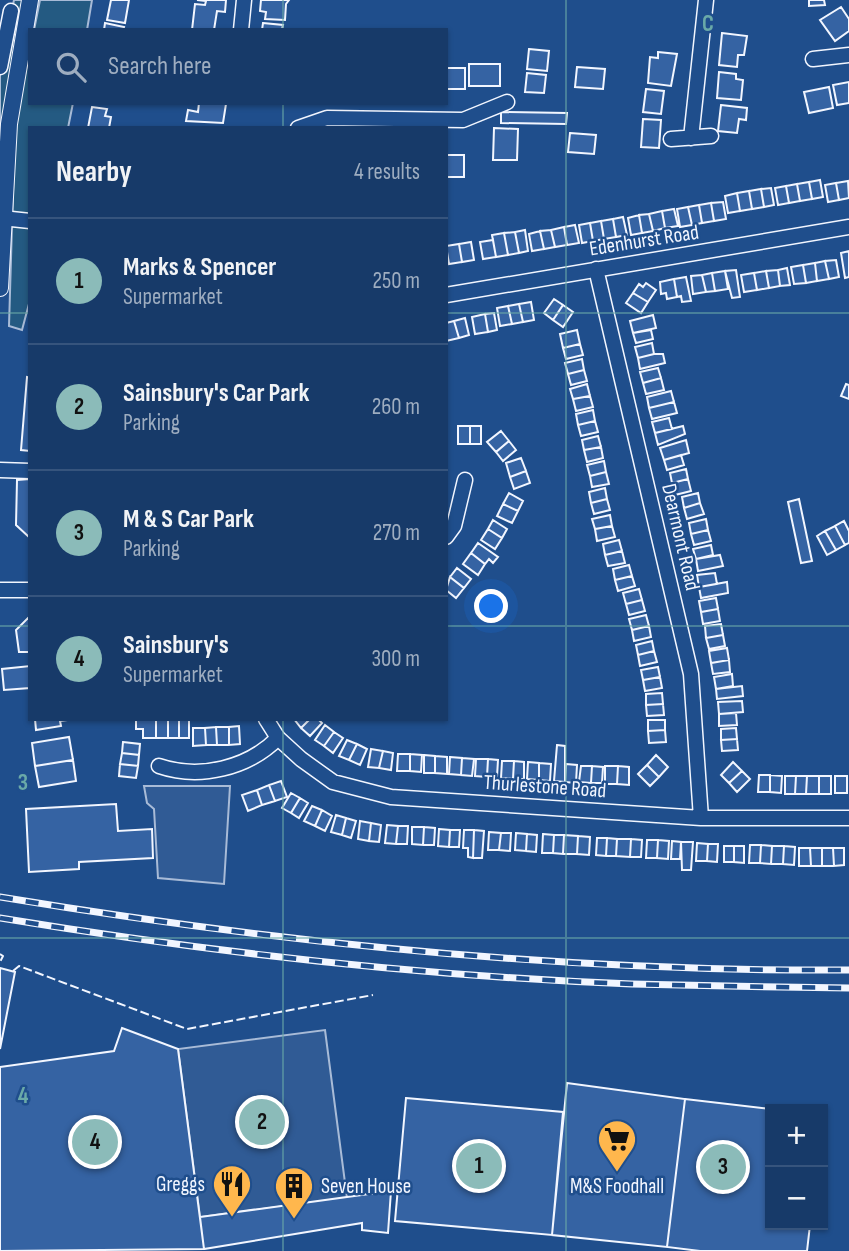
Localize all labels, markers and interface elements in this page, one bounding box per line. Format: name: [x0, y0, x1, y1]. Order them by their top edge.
text: C: [702, 10, 714, 38]
search box: [28, 28, 448, 105]
icon: search: [52, 48, 90, 86]
text: Search here: [108, 51, 211, 82]
text: Nearby: [56, 154, 132, 190]
text: 4 results: [354, 158, 420, 186]
street label: Edenhurst Road: [588, 220, 701, 261]
text: Marks & Spencer: [123, 252, 276, 283]
text: 1: [74, 267, 84, 295]
text: 250 m: [373, 267, 420, 295]
text: Supermarket: [123, 283, 223, 311]
text: Sainsbury's Car Park: [123, 378, 310, 409]
text: 2: [74, 393, 84, 421]
text: 260 m: [372, 393, 420, 421]
text: Parking: [123, 409, 180, 437]
street label: Dearmont Road: [656, 481, 705, 593]
text: M & S Car Park: [123, 504, 254, 535]
text: 3: [74, 519, 84, 547]
text: 270 m: [373, 519, 420, 547]
text: Parking: [123, 535, 180, 563]
your location: [474, 589, 508, 623]
text: Sainsbury's: [123, 630, 229, 661]
text: 4: [74, 645, 84, 673]
text: 300 m: [371, 645, 420, 673]
text: Supermarket: [123, 661, 223, 689]
text: 3: [18, 769, 28, 797]
street label: Thurlestone Road: [483, 770, 607, 803]
text: 4: [18, 1082, 29, 1110]
pin: 2: [239, 1096, 285, 1148]
map controls: [765, 1104, 828, 1230]
button: +: [765, 1104, 828, 1167]
pin: 4: [72, 1116, 118, 1168]
supermarket icon: M&S Foodhall: [596, 1118, 638, 1173]
pin: 1: [456, 1140, 502, 1192]
pin: 3: [700, 1141, 746, 1193]
restaurant icon: Greggs: [211, 1163, 253, 1218]
building icon: Seven House: [273, 1165, 315, 1220]
button: −: [765, 1167, 828, 1230]
place label: Greggs: [156, 1172, 205, 1197]
place label: Seven House: [321, 1174, 411, 1199]
place label: M&S Foodhall: [570, 1174, 664, 1199]

